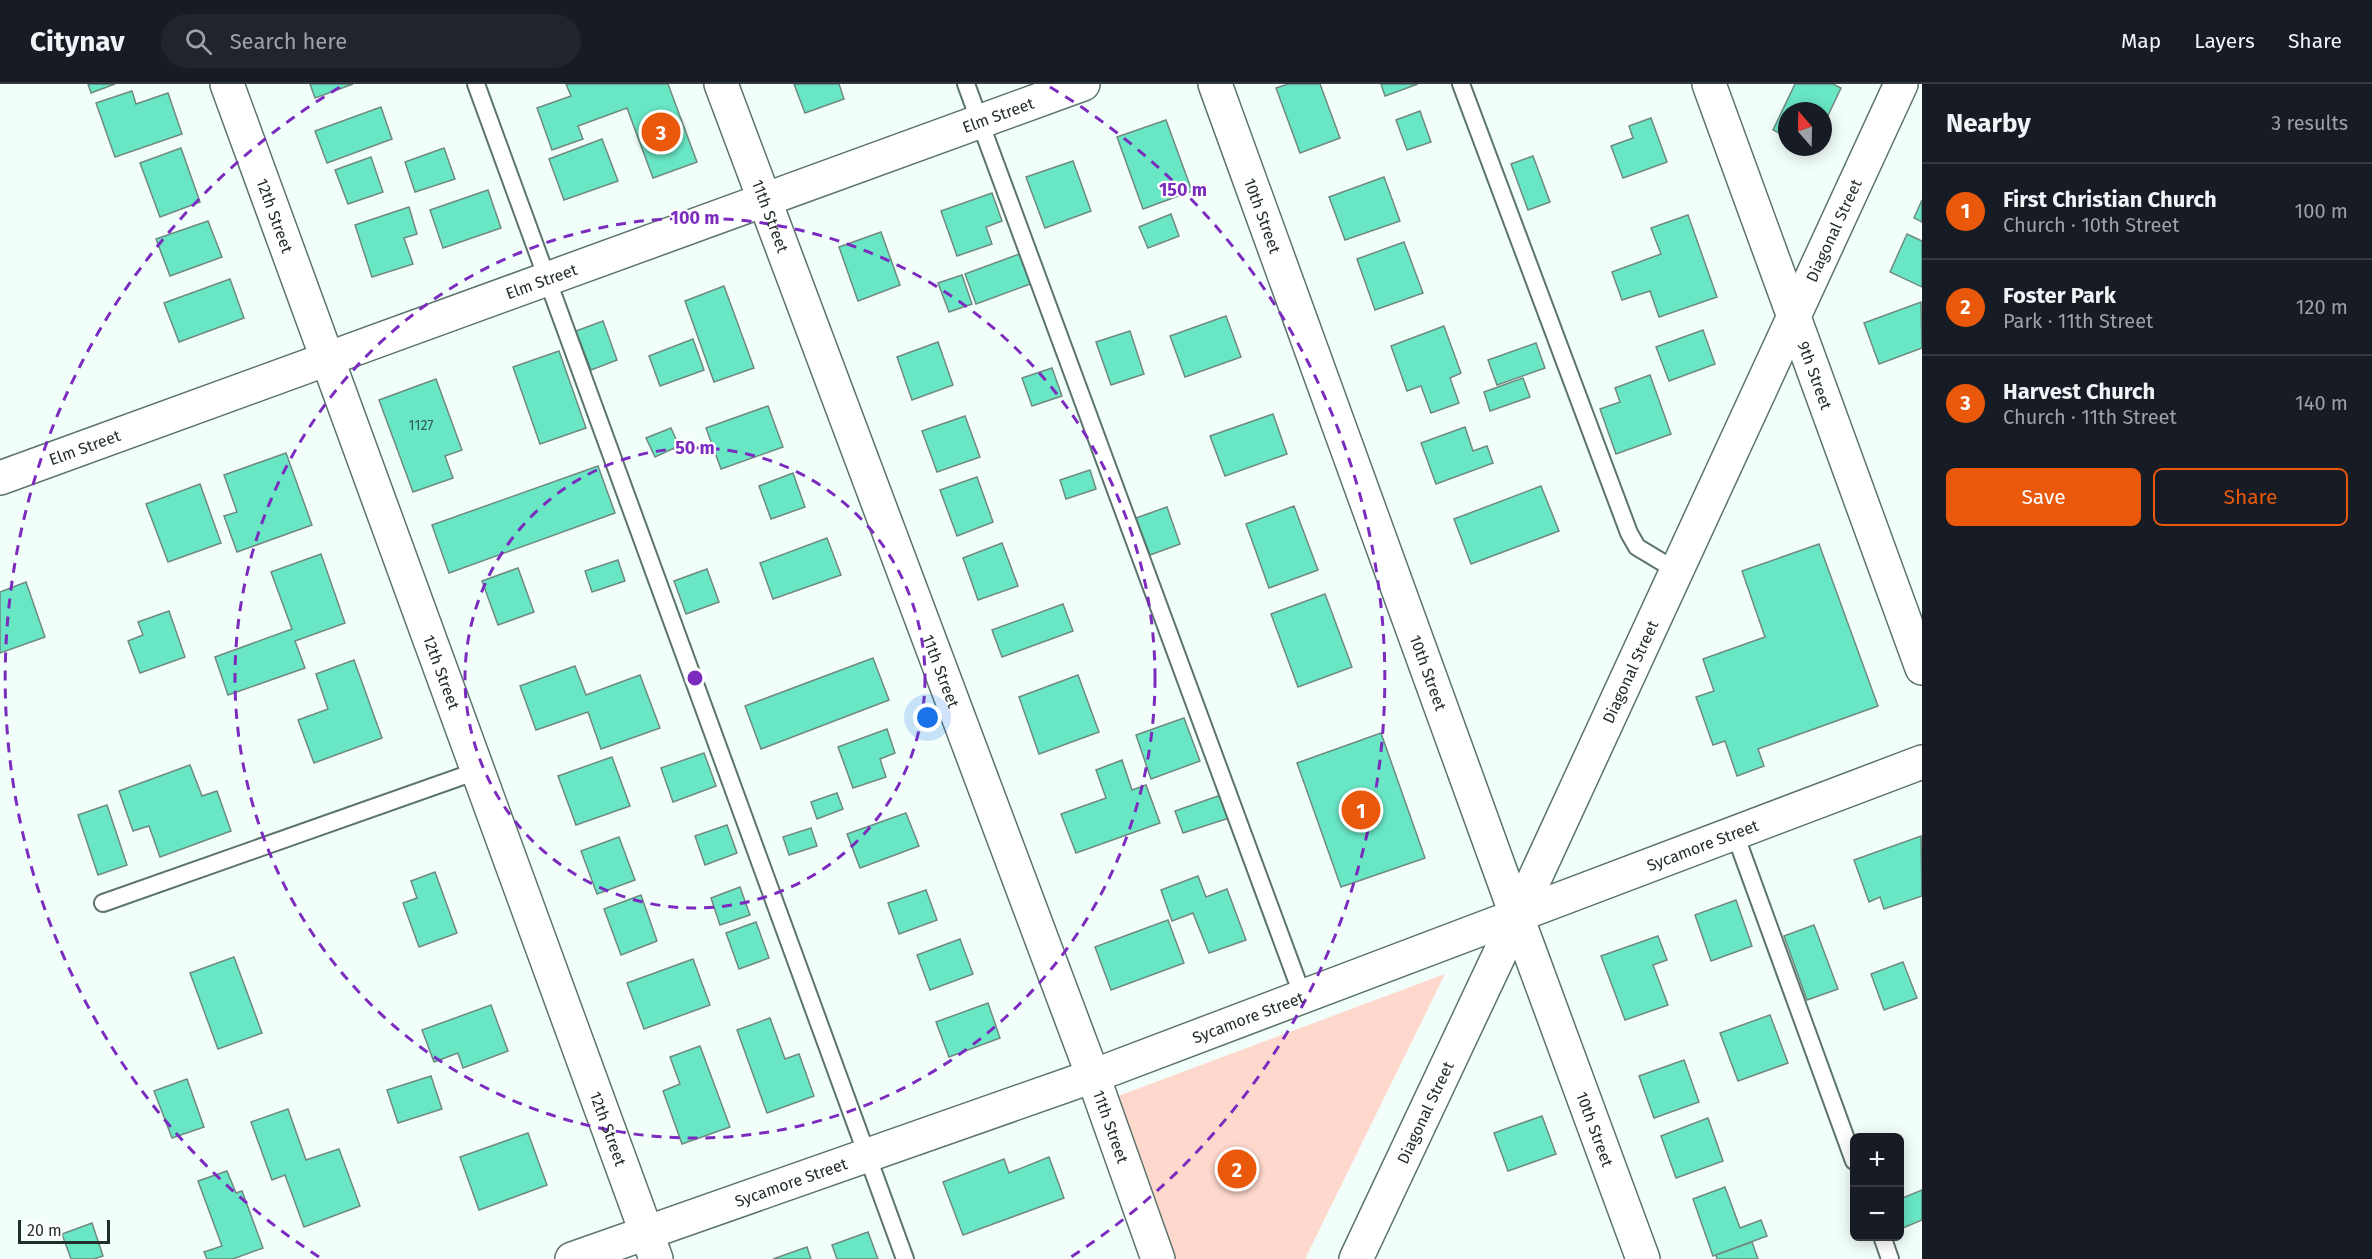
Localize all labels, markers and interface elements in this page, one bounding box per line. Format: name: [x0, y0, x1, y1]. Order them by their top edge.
search box: [161, 14, 581, 68]
text: Citynav: [30, 25, 125, 58]
icon: search: [182, 25, 215, 58]
text: Search here: [230, 28, 347, 55]
text: Map: [2121, 28, 2161, 54]
text: Layers: [2194, 28, 2255, 54]
text: Share: [2288, 28, 2342, 54]
street label: Elm Street: [960, 93, 1037, 137]
north arrow: [1778, 102, 1832, 156]
text: Nearby: [1946, 108, 2031, 139]
pin: 3: [642, 110, 680, 154]
text: 3 results: [2271, 111, 2348, 135]
street label: 10th Street: [1240, 175, 1285, 256]
street label: 12th Street: [253, 176, 297, 255]
street label: Diagonal Street: [1802, 176, 1865, 285]
street label: 11th Street: [748, 177, 793, 255]
text: 150 m: [1159, 179, 1207, 201]
text: First Christian Church: [2003, 186, 2217, 213]
text: 1: [1961, 199, 1970, 223]
text: 100 m: [2295, 199, 2348, 223]
text: 100 m: [671, 207, 719, 229]
text: Church · 10th Street: [2003, 213, 2179, 237]
street label: Elm Street: [503, 259, 580, 303]
text: Foster Park: [2003, 282, 2116, 309]
text: 2: [1960, 295, 1971, 319]
text: 120 m: [2296, 295, 2348, 319]
text: Park · 11th Street: [2003, 309, 2153, 333]
street label: 9th Street: [1794, 338, 1836, 412]
text: Harvest Church: [2003, 378, 2155, 405]
text: 3: [1960, 391, 1971, 415]
text: 140 m: [2295, 391, 2348, 415]
text: Church · 11th Street: [2003, 405, 2177, 429]
house number: 1127: [409, 417, 433, 434]
street label: Elm Street: [46, 425, 123, 469]
text: 50 m: [675, 437, 715, 459]
button: Save: [1946, 468, 2141, 526]
button: Share: [2153, 468, 2348, 526]
street label: Diagonal Street: [1598, 617, 1662, 726]
street label: 12th Street: [419, 632, 464, 712]
street label: 11th Street: [919, 632, 964, 710]
street label: 10th Street: [1406, 632, 1451, 713]
centre of rings: [685, 668, 705, 688]
your location: [913, 703, 942, 732]
pin: 1: [1342, 788, 1380, 832]
street label: Sycamore Street: [1644, 815, 1761, 875]
street label: Sycamore Street: [1190, 987, 1307, 1047]
street label: Diagonal Street: [1393, 1058, 1457, 1167]
street label: 11th Street: [1089, 1087, 1133, 1166]
street label: 12th Street: [586, 1089, 631, 1169]
street label: 10th Street: [1573, 1089, 1618, 1169]
map controls: [1850, 1133, 1904, 1241]
button: +: [1850, 1133, 1904, 1187]
pin: 2: [1218, 1146, 1256, 1192]
street label: Sycamore Street: [732, 1154, 850, 1211]
button: −: [1850, 1187, 1904, 1241]
scale bar: [18, 1217, 110, 1244]
text: 20 m: [27, 1221, 62, 1240]

